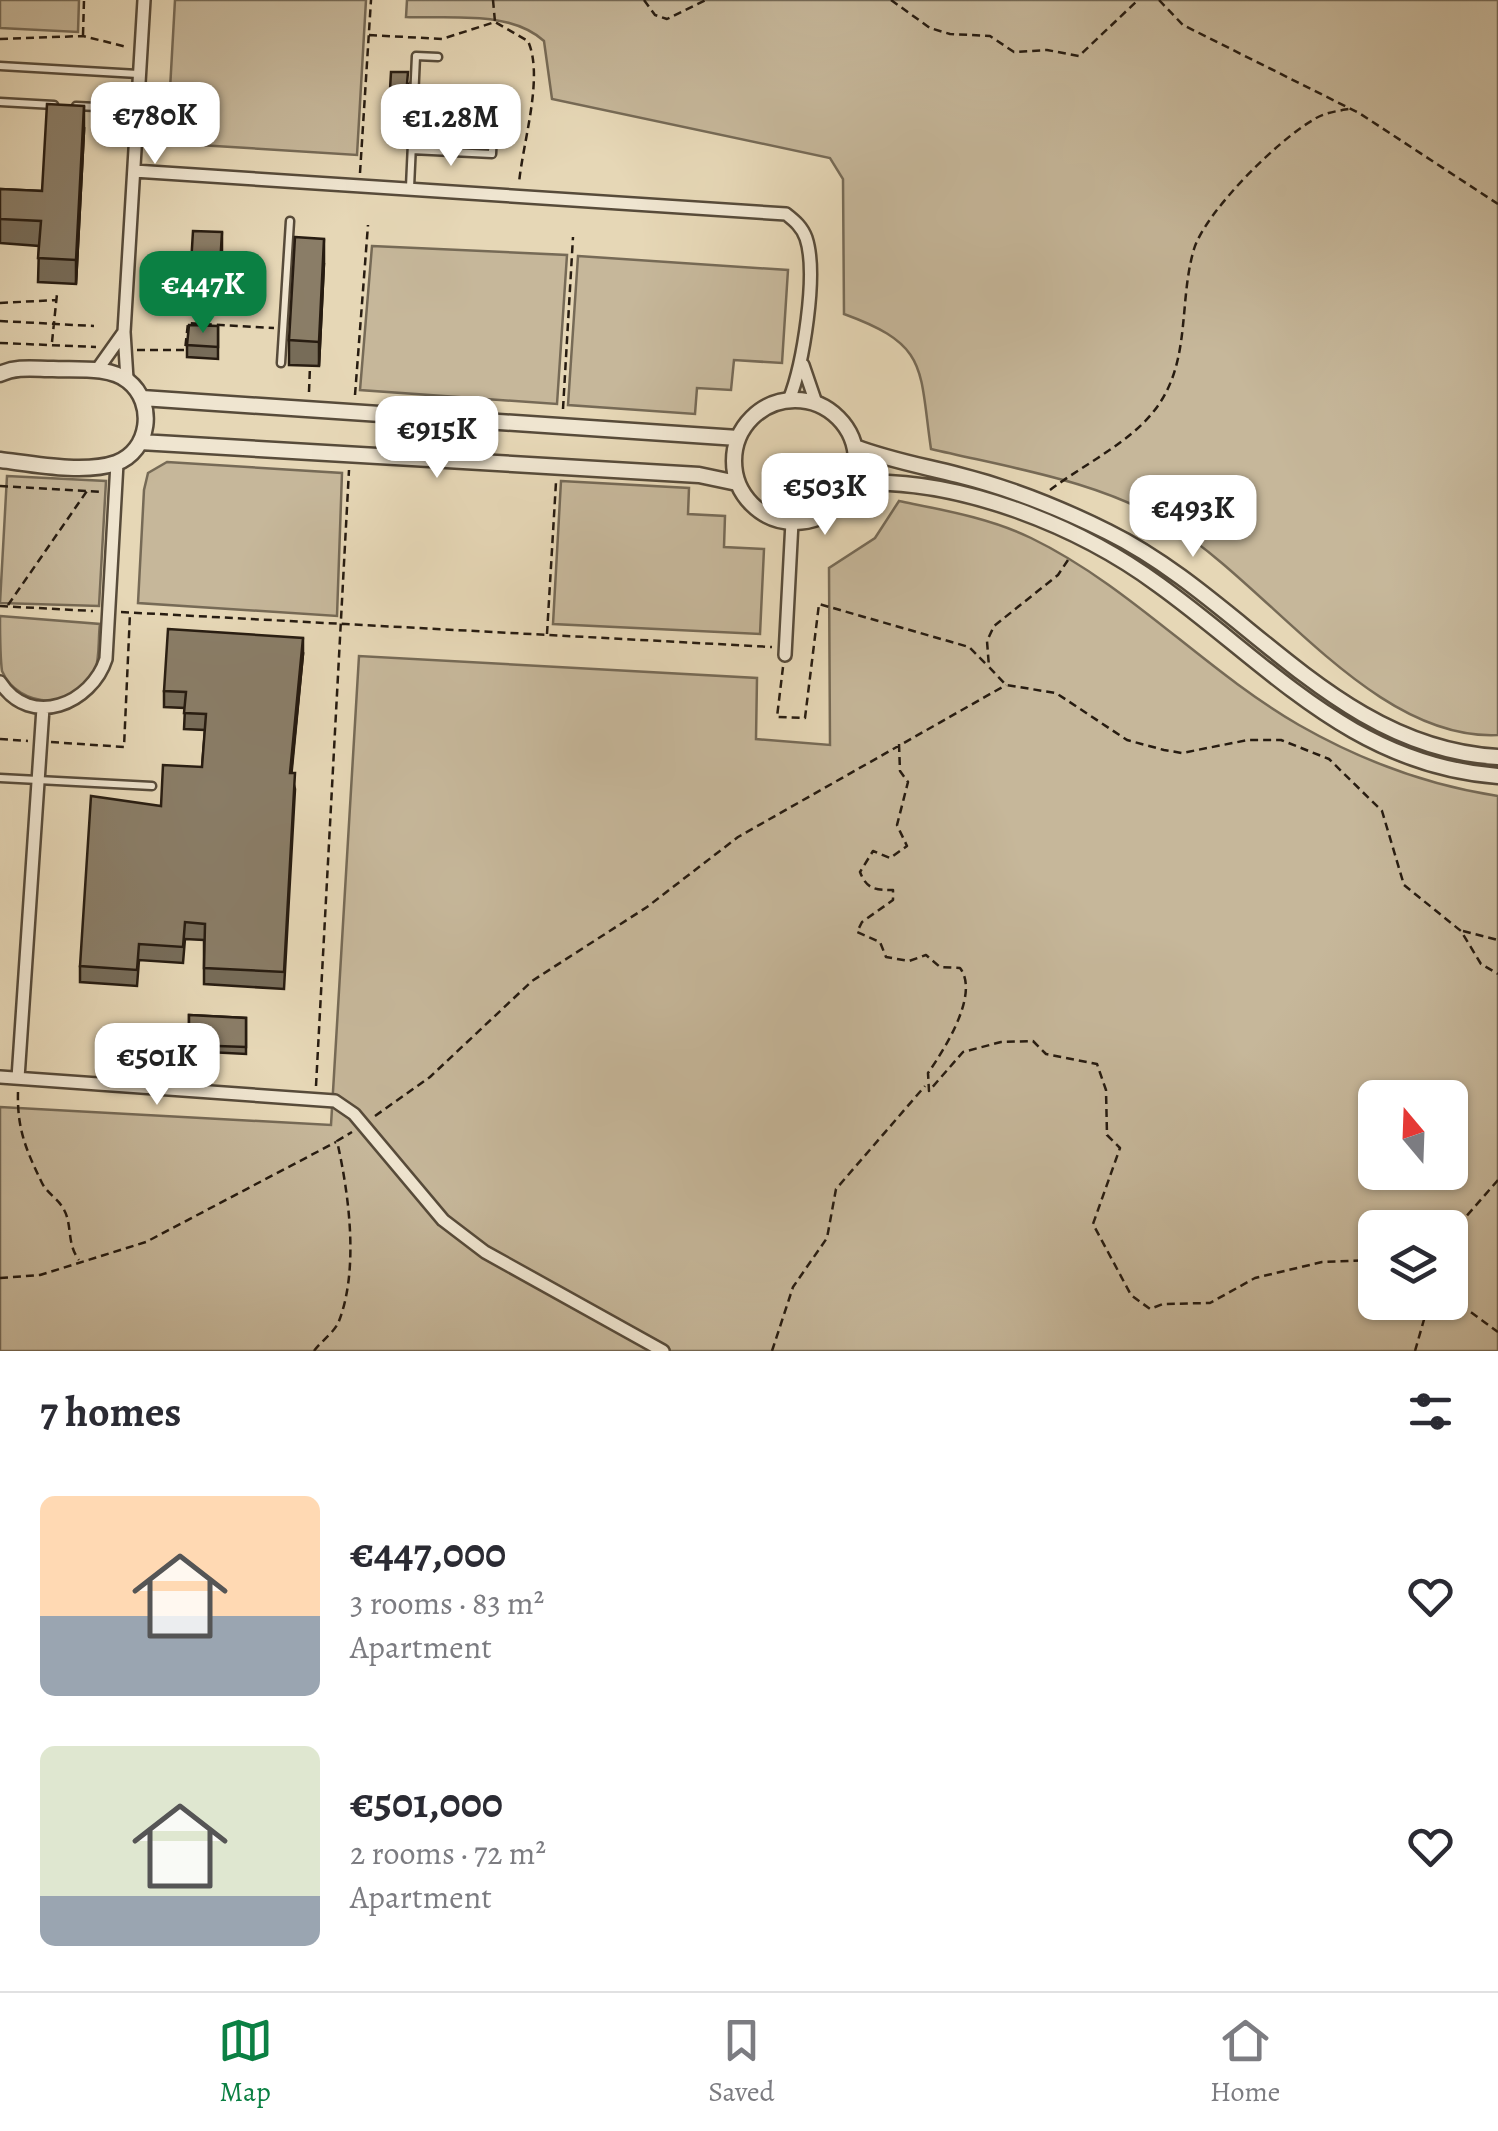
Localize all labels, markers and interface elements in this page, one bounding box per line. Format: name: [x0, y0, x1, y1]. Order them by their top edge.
pin: €780K: [85, 82, 225, 167]
pin: €1.28M: [370, 84, 532, 169]
text: €780K: [113, 92, 197, 136]
text: €1.28M: [403, 94, 499, 138]
pin: €447K: [133, 251, 273, 336]
text: €447K: [161, 261, 245, 305]
pin: €915K: [367, 396, 507, 481]
text: €915K: [397, 406, 477, 450]
pin: €503K: [755, 453, 895, 538]
text: €503K: [784, 463, 866, 507]
pin: €493K: [1123, 475, 1263, 560]
text: €493K: [1151, 485, 1235, 529]
pin: €501K: [87, 1023, 227, 1108]
text: €501K: [117, 1033, 197, 1077]
north arrow: [1358, 1080, 1468, 1190]
map controls: [1358, 1080, 1468, 1320]
button: layers: [1358, 1210, 1468, 1320]
text: 7 homes: [40, 1383, 181, 1440]
icon: filters: [1403, 1384, 1458, 1439]
text: €447,000: [350, 1524, 506, 1581]
icon: home: [120, 1536, 240, 1656]
icon: heart: [1403, 1569, 1458, 1624]
text: 3 rooms · 83 m²: [350, 1581, 544, 1625]
text: Apartment: [350, 1625, 492, 1669]
text: €501,000: [350, 1774, 503, 1831]
icon: home: [120, 1786, 240, 1906]
icon: heart: [1403, 1819, 1458, 1874]
text: 2 rooms · 72 m²: [350, 1831, 546, 1875]
text: Apartment: [350, 1875, 492, 1919]
tab: Map: [218, 2013, 273, 2111]
tab: Saved: [708, 2013, 775, 2111]
tab: Home: [1210, 2013, 1280, 2111]

